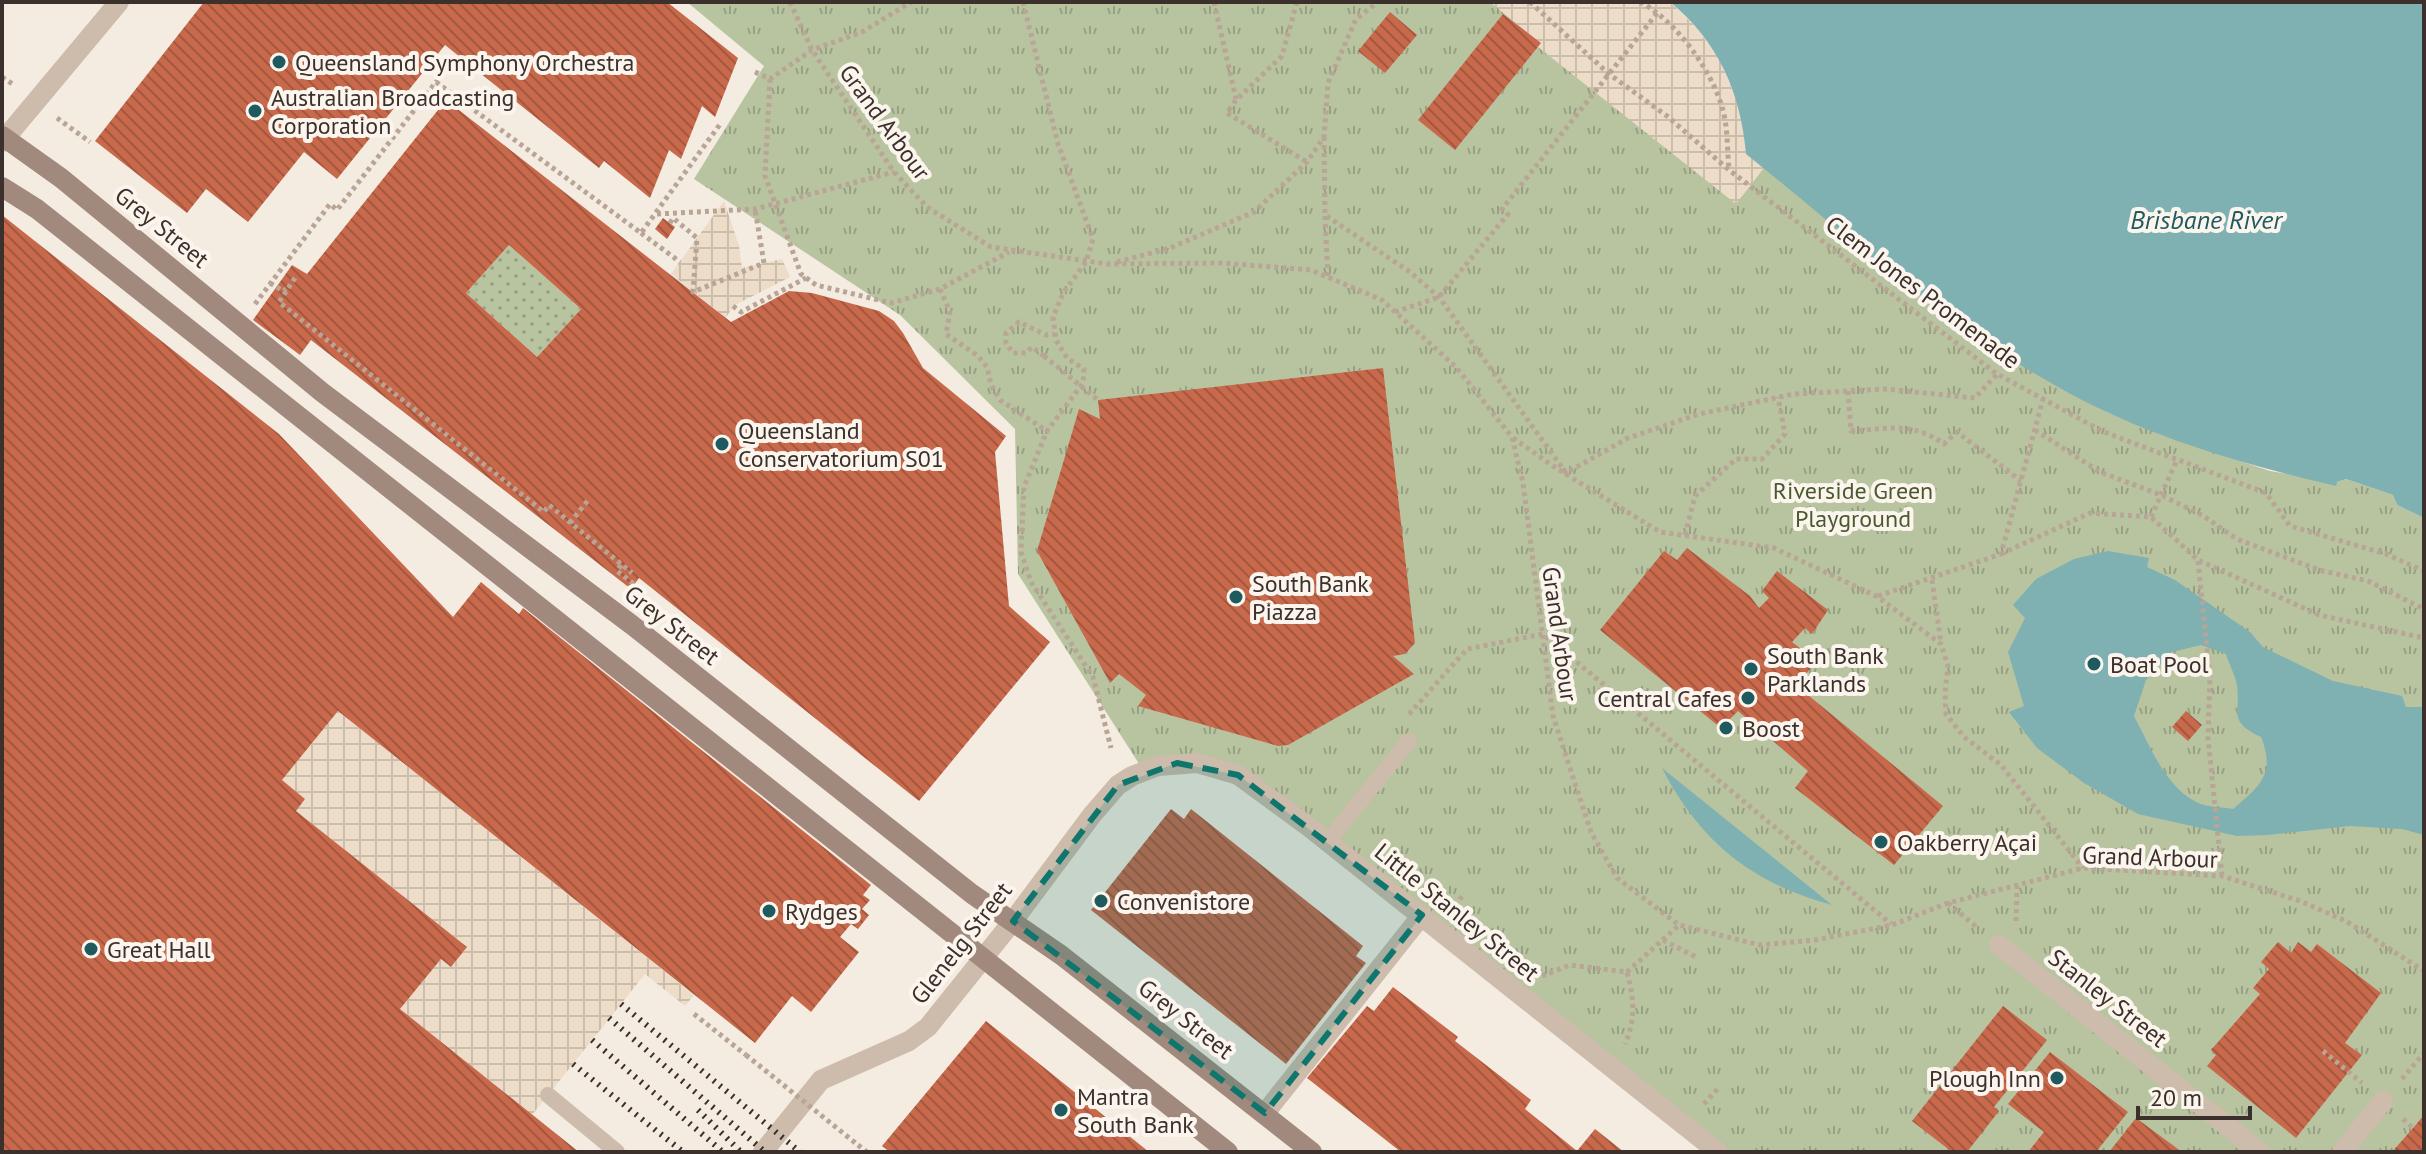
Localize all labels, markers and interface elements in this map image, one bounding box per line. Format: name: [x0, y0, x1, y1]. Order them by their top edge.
place label: Queensland Symphony Orchestra: [295, 47, 634, 78]
marker: Queensland Symphony Orchestra: [270, 53, 288, 71]
street label: Grand Arbour: [833, 58, 937, 186]
place label: Australian Broadcasting Corporation: [271, 82, 514, 141]
marker: Australian Broadcasting Corporation: [246, 102, 264, 120]
street label: Grey Street: [109, 180, 215, 274]
water label: Brisbane River: [2130, 203, 2283, 236]
street label: Clem Jones Promenade: [1819, 209, 2027, 375]
place label: Queensland Conservatorium S01: [738, 415, 944, 474]
marker: Queensland Conservatorium S01: [713, 435, 731, 453]
park label: Riverside Green Playground: [1773, 475, 1933, 534]
street label: Grand Arbour: [1535, 565, 1585, 703]
place label: South Bank Piazza: [1252, 568, 1369, 627]
street label: Grey Street: [618, 578, 726, 672]
marker: South Bank Piazza: [1227, 588, 1245, 606]
place label: South Bank Parklands: [1767, 640, 1884, 699]
place label: Boat Pool: [2110, 649, 2209, 680]
marker: Boat Pool: [2085, 655, 2103, 673]
marker: South Bank Parklands: [1742, 660, 1760, 678]
place label: Central Cafes: [1597, 683, 1732, 714]
marker: Central Cafes: [1739, 689, 1757, 707]
place label: Boost: [1742, 713, 1800, 744]
marker: Boost: [1717, 719, 1735, 737]
place label: Oakberry Açai: [1897, 827, 2037, 858]
marker: Oakberry Açai: [1872, 833, 1890, 851]
street label: Little Stanley Street: [1368, 836, 1546, 988]
street label: Grand Arbour: [2082, 839, 2218, 875]
street label: Glenelg Street: [904, 876, 1018, 1010]
place label: Convenistore: [1117, 886, 1250, 917]
marker: Convenistore: [1092, 892, 1110, 910]
place label: Rydges: [785, 896, 858, 927]
marker: Rydges: [760, 902, 778, 920]
place label: Great Hall: [107, 934, 211, 965]
marker: Great Hall: [82, 940, 100, 958]
street label: Stanley Street: [2042, 942, 2174, 1054]
street label: Grey Street: [1132, 972, 1240, 1066]
place label: Plough Inn: [1929, 1063, 2041, 1094]
marker: Plough Inn: [2048, 1069, 2066, 1087]
scale bar: [2138, 1070, 2250, 1120]
place label: Mantra South Bank: [1077, 1081, 1194, 1140]
text: 20 m: [2150, 1082, 2202, 1113]
marker: Mantra South Bank: [1052, 1101, 1070, 1119]

